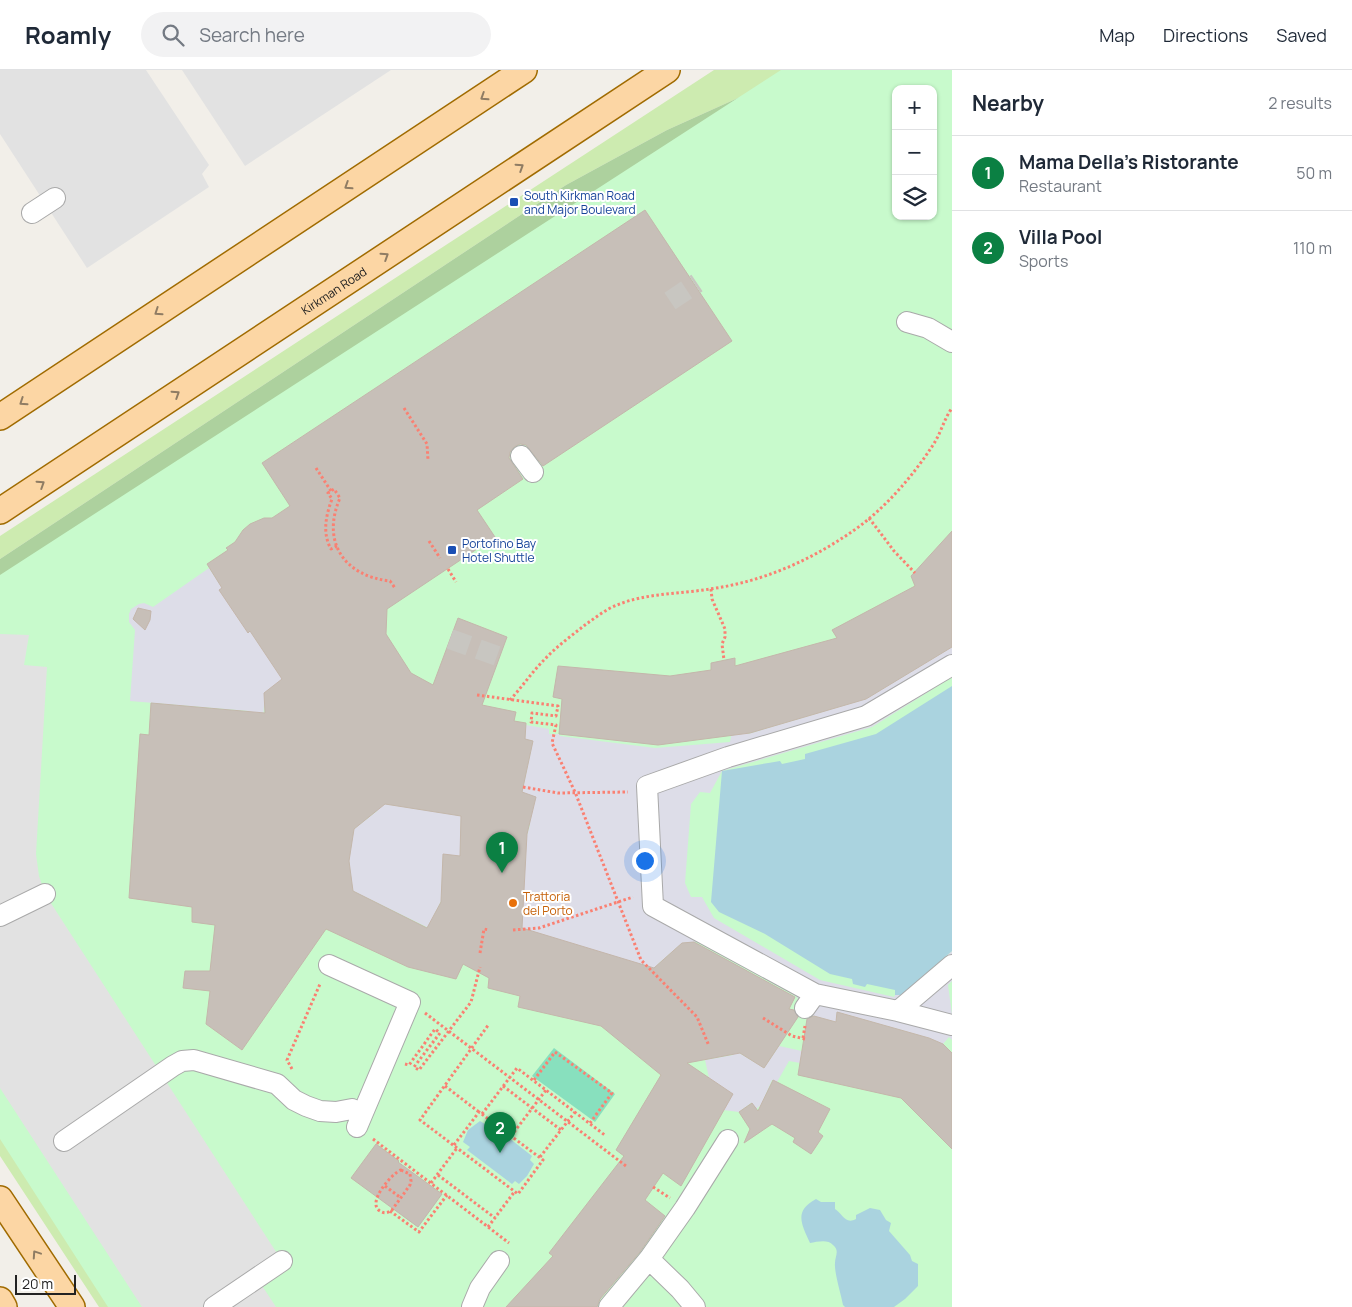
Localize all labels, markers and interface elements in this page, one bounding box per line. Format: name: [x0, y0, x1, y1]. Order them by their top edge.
search box: [141, 12, 491, 57]
text: Roamly: [25, 18, 111, 51]
icon: search: [159, 21, 187, 49]
text: Search here: [199, 22, 305, 48]
text: Map: [1099, 23, 1135, 47]
text: Directions: [1163, 23, 1248, 47]
text: Saved: [1276, 23, 1327, 47]
map controls: [892, 85, 937, 220]
button: +: [892, 85, 937, 130]
text: Nearby: [972, 89, 1044, 117]
one-way arrow: [480, 91, 489, 100]
text: 2 results: [1268, 92, 1332, 114]
button: −: [892, 130, 937, 175]
text: Mama Della's Ristorante: [1019, 149, 1239, 175]
text: 1: [984, 162, 992, 184]
text: 50 m: [1296, 162, 1332, 184]
one-way arrow: [515, 163, 524, 173]
button: layers: [892, 175, 937, 220]
text: Restaurant: [1019, 175, 1102, 197]
one-way arrow: [344, 180, 353, 190]
place label: South Kirkman Road and Major Boulevard: [524, 187, 636, 218]
marker: South Kirkman Road and Major Boulevard: [508, 196, 520, 208]
text: Villa Pool: [1019, 224, 1102, 250]
text: 2: [983, 237, 993, 259]
text: 110 m: [1293, 237, 1332, 259]
text: Sports: [1019, 250, 1068, 272]
one-way arrow: [379, 253, 388, 262]
street label: Kirkman Road: [298, 263, 370, 318]
one-way arrow: [155, 306, 164, 315]
one-way arrow: [171, 391, 180, 400]
one-way arrow: [19, 396, 29, 405]
one-way arrow: [35, 481, 44, 490]
place label: Portofino Bay Hotel Shuttle: [462, 535, 537, 566]
marker: Portofino Bay Hotel Shuttle: [446, 544, 458, 556]
pin: 1: [486, 832, 518, 873]
your location: [632, 848, 658, 874]
place label: Trattoria del Porto: [523, 888, 573, 919]
marker: Trattoria del Porto: [507, 897, 519, 909]
pin: 2: [484, 1112, 516, 1153]
one-way arrow: [33, 1250, 42, 1259]
scale bar: [15, 1272, 76, 1295]
text: 20 m: [22, 1274, 53, 1293]

